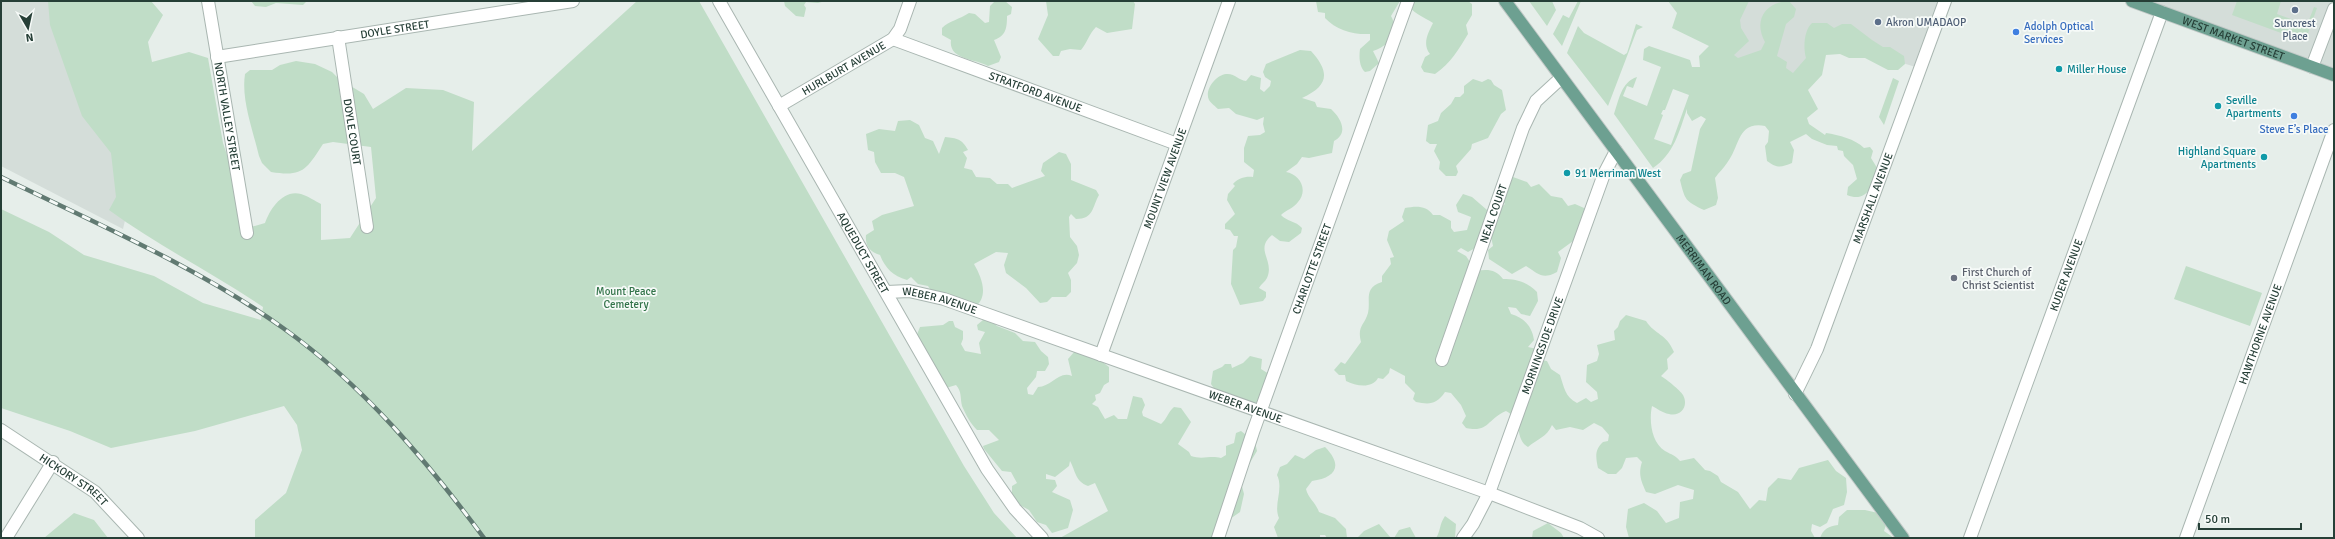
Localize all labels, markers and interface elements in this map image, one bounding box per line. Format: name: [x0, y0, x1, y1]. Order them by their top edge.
marker: Suncrest Place: [2290, 5, 2300, 15]
north arrow: [8, 8, 48, 48]
street label: WEST MARKET STREET: [2181, 13, 2287, 63]
place label: Akron UMADAOP: [1886, 16, 1966, 29]
street label: DOYLE STREET: [359, 17, 431, 41]
marker: Akron UMADAOP: [1873, 17, 1883, 27]
place label: Suncrest Place: [2274, 17, 2316, 43]
place label: Adolph Optical Services: [2024, 20, 2094, 46]
marker: Adolph Optical Services: [2011, 27, 2021, 37]
text: N: [25, 30, 34, 44]
street label: HURLBURT AVENUE: [799, 38, 888, 98]
street label: NORTH VALLEY STREET: [212, 61, 243, 172]
place label: Miller House: [2067, 63, 2127, 76]
marker: Miller House: [2054, 64, 2064, 74]
street label: STRATFORD AVENUE: [987, 69, 1084, 115]
place label: Seville Apartments: [2226, 94, 2281, 120]
street label: DOYLE COURT: [341, 98, 364, 167]
marker: Seville Apartments: [2213, 101, 2223, 111]
marker: Steve E’s Place: [2289, 111, 2299, 121]
place label: Steve E’s Place: [2259, 123, 2329, 136]
street label: MOUNT VIEW AVENUE: [1141, 126, 1189, 230]
place label: Highland Square Apartments: [2178, 145, 2256, 171]
street label: MARSHALL AVENUE: [1850, 151, 1895, 245]
marker: Highland Square Apartments: [2259, 152, 2269, 162]
place label: 91 Merriman West: [1575, 167, 1661, 180]
marker: 91 Merriman West: [1562, 168, 1572, 178]
street label: NEAL COURT: [1477, 182, 1510, 245]
street label: AQUEDUCT STREET: [835, 210, 892, 296]
street label: CHARLOTTE STREET: [1289, 221, 1334, 316]
street label: MERRIMAN ROAD: [1673, 232, 1734, 307]
street label: KUDER AVENUE: [2047, 237, 2085, 313]
place label: First Church of Christ Scientist: [1962, 266, 2035, 292]
marker: First Church of Christ Scientist: [1949, 273, 1959, 283]
street label: HAWTHORNE AVENUE: [2236, 282, 2284, 386]
street label: WEBER AVENUE: [902, 284, 979, 317]
park label: Mount Peace Cemetery: [596, 285, 656, 311]
street label: MORNINGSIDE DRIVE: [1519, 295, 1566, 396]
street label: WEBER AVENUE: [1207, 387, 1284, 425]
street label: HICKORY STREET: [37, 451, 111, 509]
scale bar: [2199, 505, 2301, 531]
text: 50 m: [2205, 512, 2230, 527]

